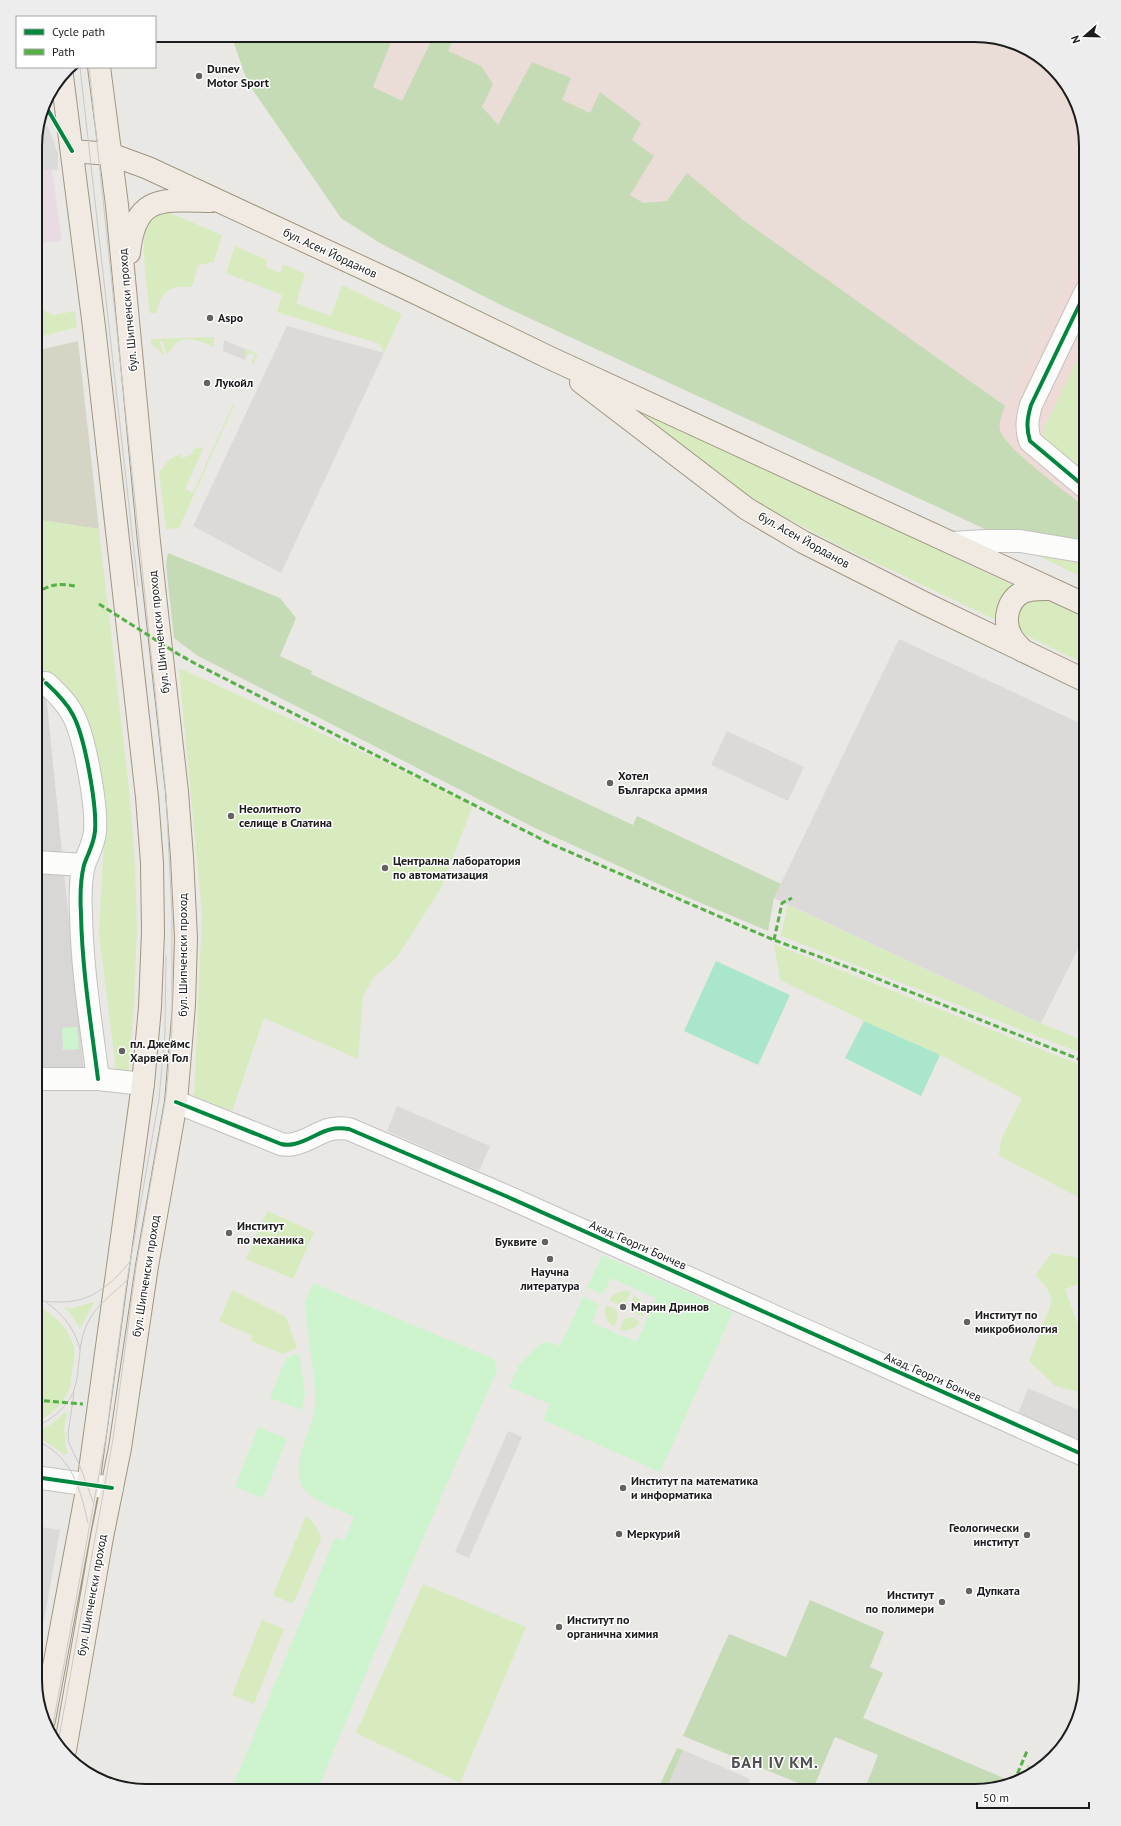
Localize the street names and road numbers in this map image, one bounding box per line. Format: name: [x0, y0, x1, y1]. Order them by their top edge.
street label: бул. Асен Йорданов: [281, 224, 380, 281]
street label: бул. Шипченски проход: [115, 247, 140, 372]
street label: бул. Асен Йорданов: [756, 508, 853, 571]
street label: бул. Шипченски проход: [145, 569, 172, 694]
street label: бул. Шипченски проход: [175, 893, 190, 1017]
street label: бул. Шипченски проход: [128, 1213, 163, 1338]
street label: Акад. Георги Бончев: [587, 1216, 689, 1273]
street label: Акад. Георги Бончев: [882, 1348, 984, 1405]
street label: бул. Шипченски проход: [73, 1532, 110, 1657]

